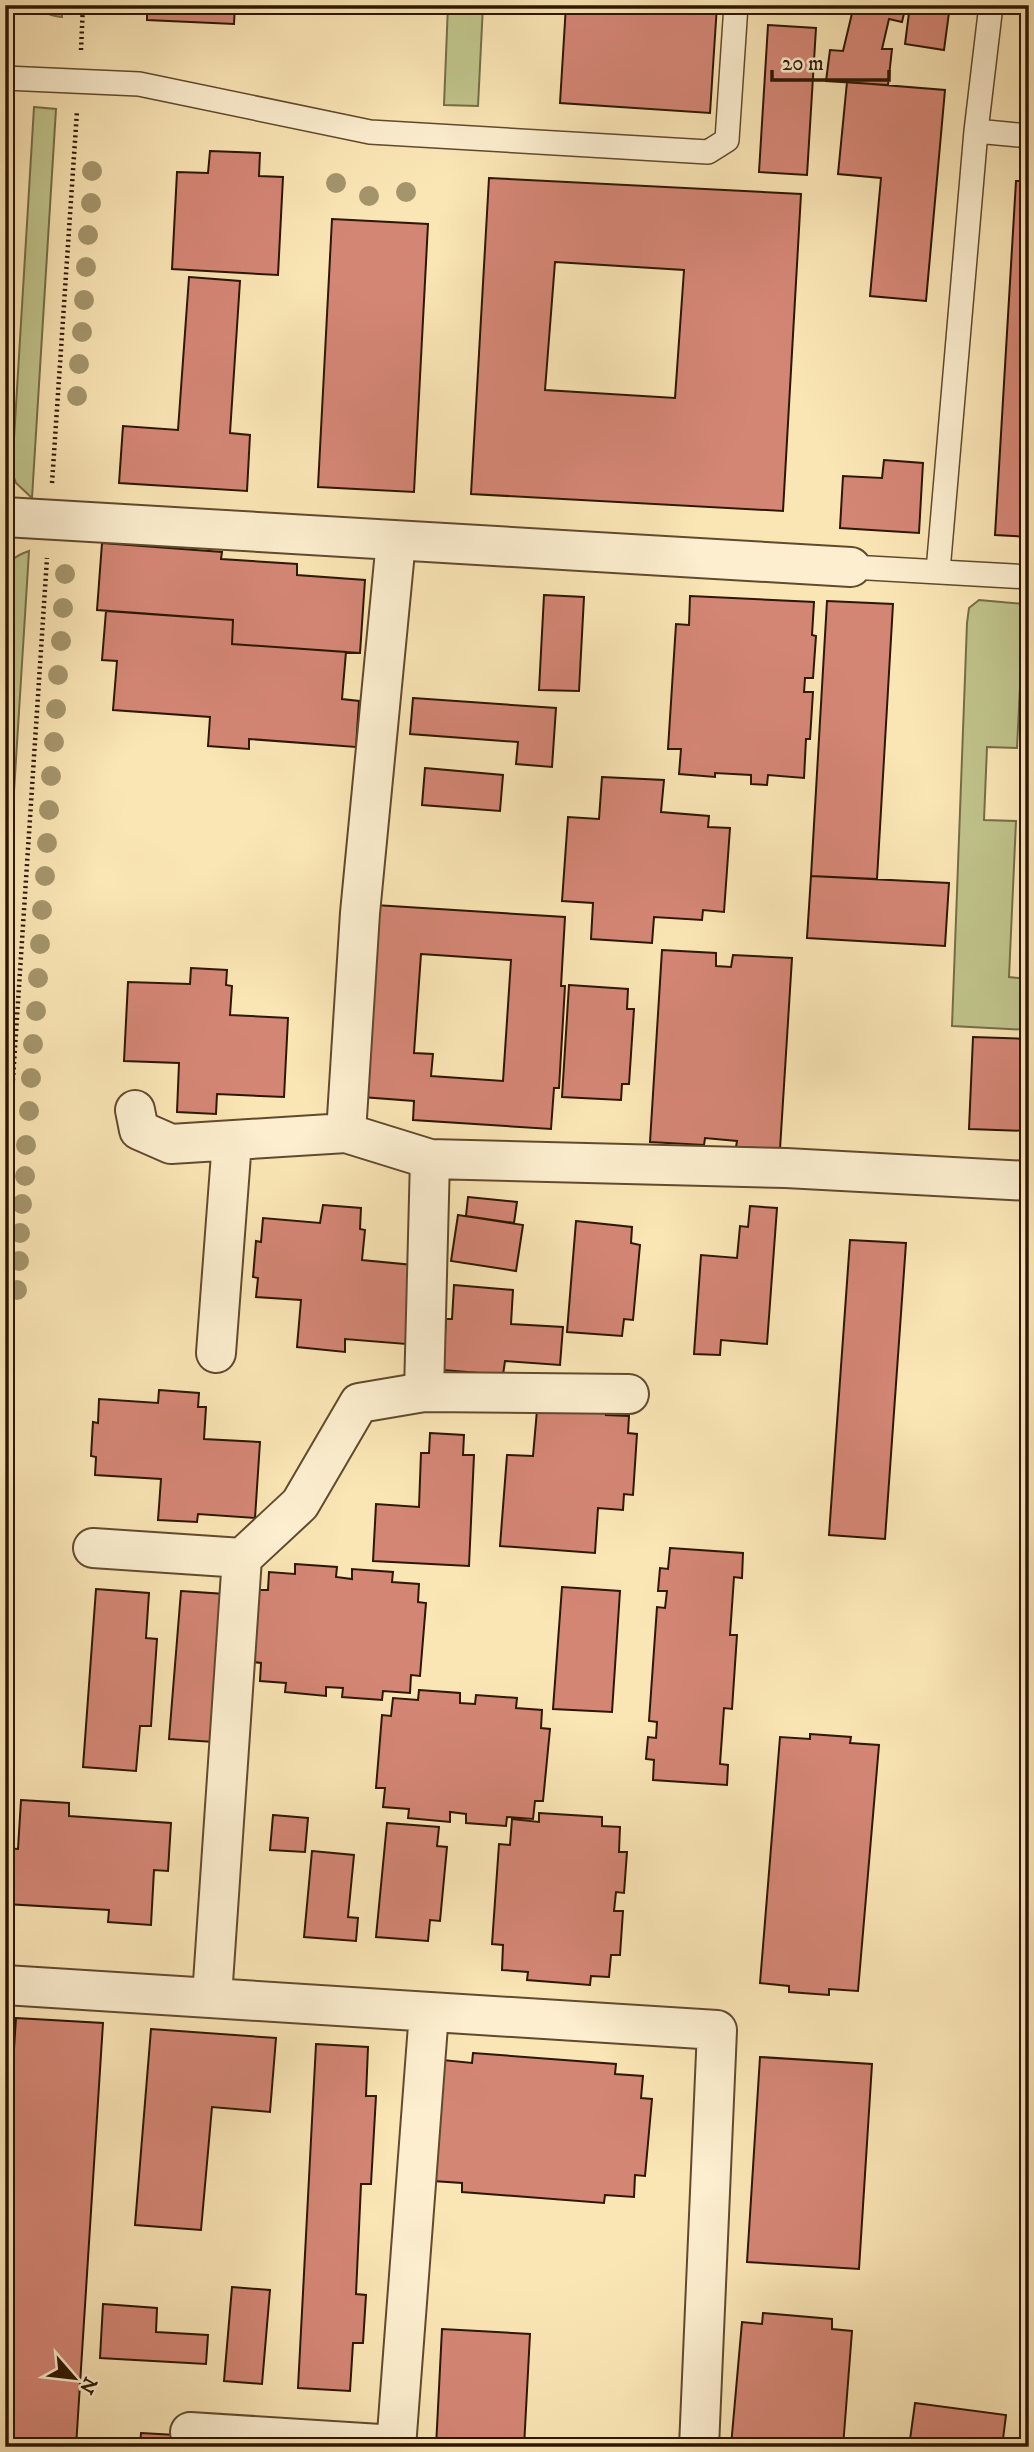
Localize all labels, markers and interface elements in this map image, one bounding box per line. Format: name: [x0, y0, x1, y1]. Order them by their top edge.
scale bar: [772, 38, 889, 82]
text: 20 m: [782, 51, 824, 77]
north arrow: [38, 2344, 108, 2414]
text: N: [74, 2373, 102, 2398]

